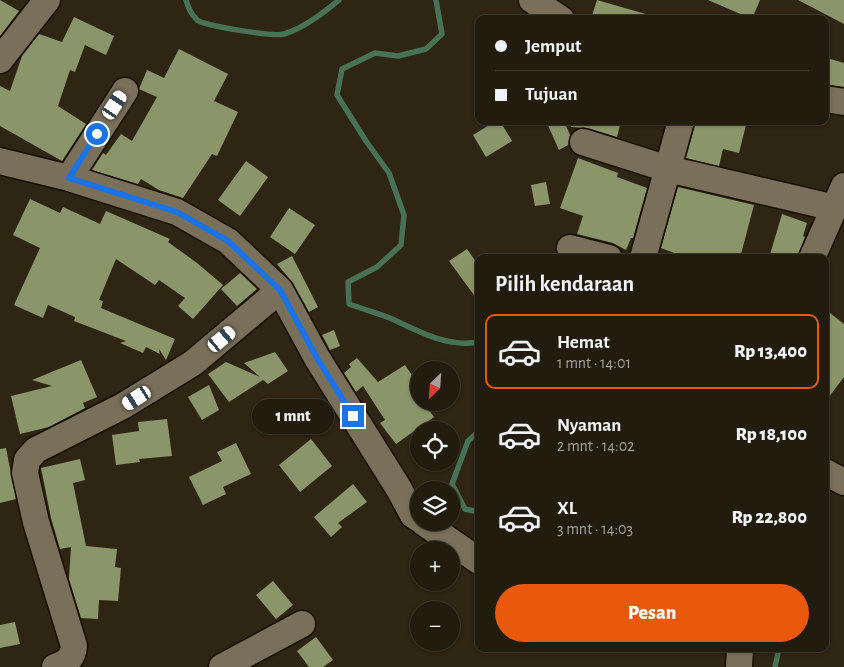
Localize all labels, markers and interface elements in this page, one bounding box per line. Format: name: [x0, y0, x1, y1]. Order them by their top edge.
text: Jemput: [525, 37, 581, 56]
text: Tujuan: [525, 85, 578, 104]
car: [100, 88, 129, 122]
route start: [86, 123, 108, 145]
text: Pilih kendaraan: [495, 273, 634, 295]
car: [205, 324, 238, 354]
icon: car: [497, 329, 542, 374]
text: Hemat: [557, 333, 610, 352]
text: Rp 13,400: [734, 342, 807, 361]
text: 1 mnt · 14:01: [557, 355, 631, 371]
north arrow: [410, 361, 460, 411]
map controls: [410, 361, 460, 651]
car: [120, 384, 153, 412]
callout: 1 mnt: [253, 398, 336, 434]
route end: [342, 405, 364, 427]
text: 1 mnt: [275, 408, 311, 424]
icon: car: [497, 412, 542, 457]
text: Nyaman: [557, 416, 621, 435]
button: locate: [410, 421, 460, 471]
text: Rp 18,100: [736, 425, 807, 444]
text: 2 mnt · 14:02: [557, 438, 634, 454]
button: layers: [410, 481, 460, 531]
icon: car: [497, 495, 542, 540]
text: XL: [557, 499, 577, 518]
text: Rp 22,800: [731, 508, 807, 527]
text: 3 mnt · 14:03: [557, 521, 633, 537]
button: +: [410, 541, 460, 591]
button: Pesan: [495, 584, 809, 642]
button: −: [410, 601, 460, 651]

